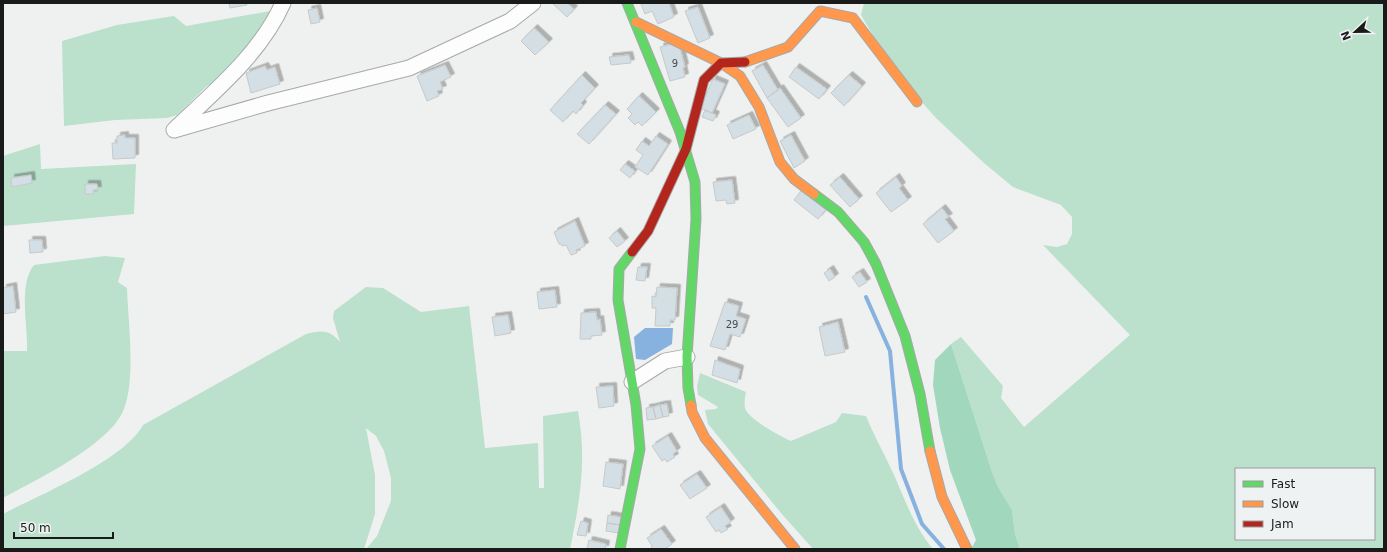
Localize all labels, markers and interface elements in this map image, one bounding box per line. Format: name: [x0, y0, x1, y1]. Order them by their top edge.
north arrow: [1335, 12, 1375, 52]
text: N: [1338, 29, 1354, 42]
house number: 9: [672, 58, 678, 69]
house number: 29: [726, 319, 738, 330]
legend: [1235, 468, 1375, 540]
text: Fast: [1271, 477, 1295, 491]
text: Slow: [1271, 497, 1299, 511]
scale bar: [14, 514, 113, 540]
text: Jam: [1270, 517, 1294, 531]
text: 50 m: [20, 521, 51, 535]

